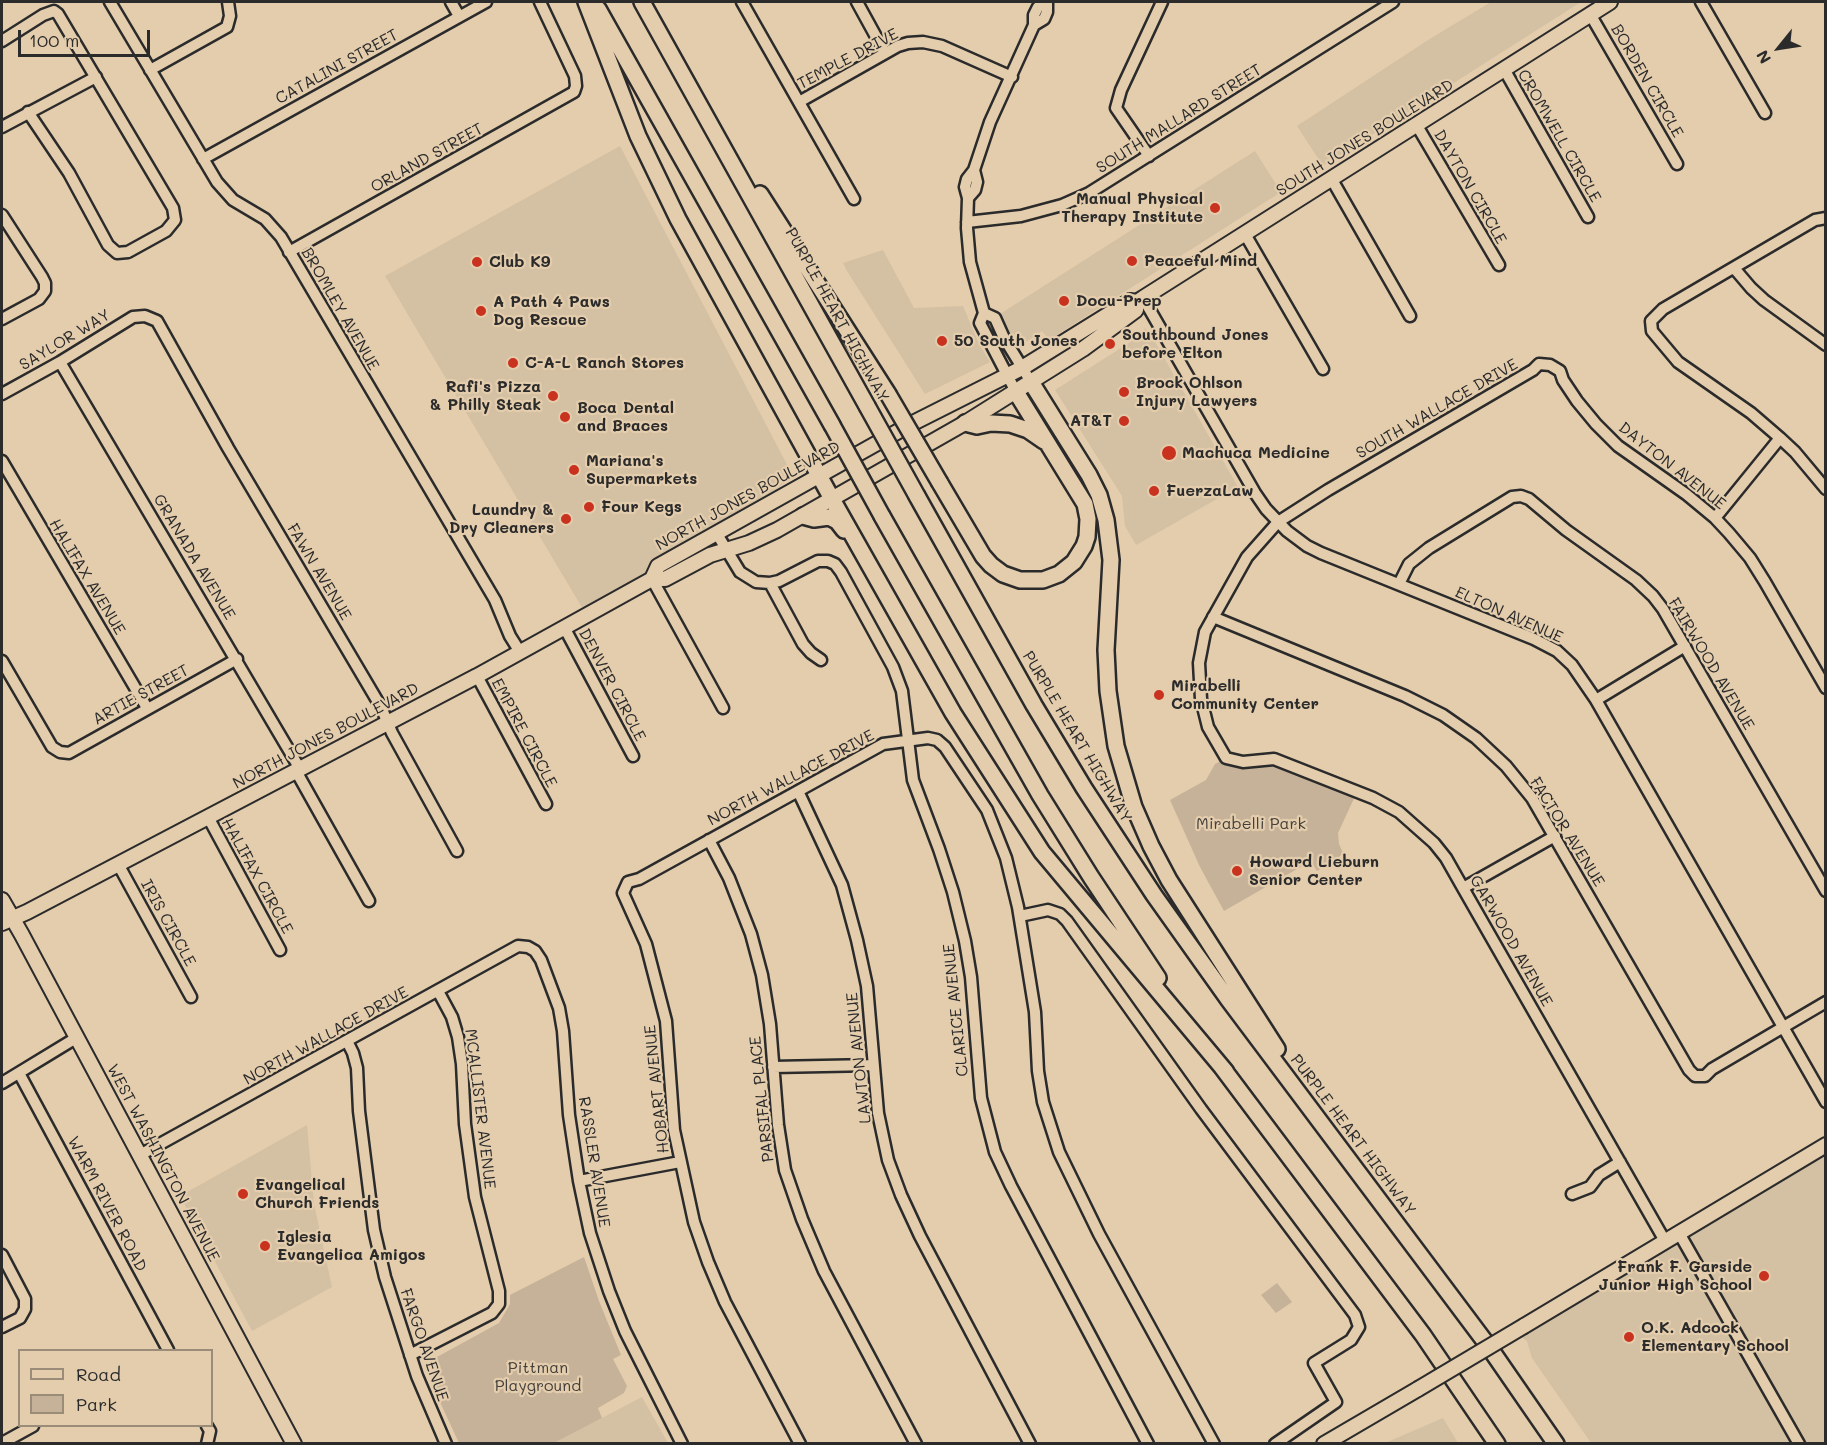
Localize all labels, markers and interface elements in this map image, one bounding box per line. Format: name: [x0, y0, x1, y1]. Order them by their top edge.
scale bar: [21, 18, 153, 56]
north arrow: [1749, 18, 1809, 78]
street label: BORDEN CIRCLE: [1607, 21, 1687, 141]
street label: TEMPLE DRIVE: [794, 24, 902, 94]
street label: CATALINI STREET: [272, 25, 402, 109]
text: 100 m: [29, 28, 79, 52]
text: N: [1751, 47, 1775, 68]
street label: SOUTH MALLARD STREET: [1093, 60, 1265, 178]
street label: CROMWELL CIRCLE: [1513, 66, 1605, 206]
street label: SOUTH JONES BOULEVARD: [1273, 75, 1457, 201]
street label: ORLAND STREET: [367, 119, 487, 197]
street label: DAYTON CIRCLE: [1429, 126, 1511, 248]
place label: Manual Physical Therapy Institute: [1061, 189, 1203, 227]
marker: Manual Physical Therapy Institute: [1208, 201, 1222, 215]
street label: PURPLE HEART HIGHWAY: [781, 224, 893, 406]
street label: BROMLEY AVENUE: [297, 244, 383, 374]
place label: Peaceful Mind: [1144, 251, 1257, 271]
place label: Club K9: [489, 252, 550, 272]
marker: Peaceful Mind: [1125, 254, 1139, 268]
marker: Club K9: [470, 255, 484, 269]
place label: Docu-Prep: [1076, 291, 1162, 311]
place label: A Path 4 Paws Dog Rescue: [493, 292, 610, 330]
marker: Docu-Prep: [1057, 294, 1071, 308]
marker: A Path 4 Paws Dog Rescue: [474, 304, 488, 318]
street label: SAYLOR WAY: [16, 305, 114, 375]
place label: Southbound Jones before Elton: [1122, 325, 1268, 363]
place label: 50 South Jones: [954, 331, 1077, 351]
marker: 50 South Jones: [935, 334, 949, 348]
marker: Southbound Jones before Elton: [1103, 337, 1117, 351]
place label: C-A-L Ranch Stores: [525, 353, 684, 373]
street label: SOUTH WALLACE DRIVE: [1353, 355, 1521, 463]
marker: C-A-L Ranch Stores: [506, 356, 520, 370]
place label: Brock Ohlson Injury Lawyers: [1136, 373, 1257, 411]
place label: Rafi's Pizza & Philly Steak: [429, 377, 541, 415]
marker: Brock Ohlson Injury Lawyers: [1117, 385, 1131, 399]
marker: Rafi's Pizza & Philly Steak: [546, 389, 560, 403]
place label: Boca Dental and Braces: [577, 398, 674, 436]
marker: Boca Dental and Braces: [558, 410, 572, 424]
place label: AT&T: [1070, 411, 1112, 431]
marker: AT&T: [1117, 414, 1131, 428]
street label: DAYTON AVENUE: [1615, 418, 1729, 514]
street label: NORTH JONES BOULEVARD: [652, 437, 844, 555]
place label: Machuca Medicine: [1182, 443, 1330, 463]
marker: Machuca Medicine: [1160, 444, 1178, 462]
place label: Mariana's Supermarkets: [586, 451, 697, 489]
marker: Mariana's Supermarkets: [567, 463, 581, 477]
place label: FuerzaLaw: [1166, 481, 1254, 501]
marker: FuerzaLaw: [1147, 484, 1161, 498]
street label: GRANADA AVENUE: [149, 491, 239, 623]
place label: Four Kegs: [601, 497, 682, 517]
place label: Laundry & Dry Cleaners: [449, 500, 554, 538]
marker: Four Kegs: [582, 500, 596, 514]
marker: Laundry & Dry Cleaners: [559, 512, 573, 526]
street label: HALIFAX AVENUE: [45, 516, 129, 638]
street label: FAWN AVENUE: [283, 520, 355, 624]
street label: ELTON AVENUE: [1452, 583, 1566, 647]
street label: FAIRWOOD AVENUE: [1664, 594, 1758, 734]
street label: DENVER CIRCLE: [574, 626, 650, 744]
street label: PURPLE HEART HIGHWAY: [1018, 648, 1136, 826]
street label: ARTIE STREET: [90, 661, 192, 729]
street label: EMPIRE CIRCLE: [487, 675, 561, 791]
place label: Mirabelli Community Center: [1171, 676, 1319, 714]
street label: NORTH JONES BOULEVARD: [230, 679, 422, 793]
marker: Mirabelli Community Center: [1152, 688, 1166, 702]
street label: NORTH WALLACE DRIVE: [705, 726, 877, 830]
street label: FACTOR AVENUE: [1526, 774, 1608, 890]
park label: Mirabelli Park: [1196, 814, 1306, 834]
street label: HALIFAX CIRCLE: [217, 815, 297, 937]
place label: Howard Lieburn Senior Center: [1249, 852, 1379, 890]
marker: Howard Lieburn Senior Center: [1230, 864, 1244, 878]
street label: GARWOOD AVENUE: [1466, 872, 1556, 1010]
street label: IRIS CIRCLE: [136, 876, 200, 970]
street label: CLARICE AVENUE: [939, 943, 973, 1077]
street label: NORTH WALLACE DRIVE: [240, 983, 412, 1089]
street label: LAWTON AVENUE: [843, 991, 875, 1125]
street label: HOBART AVENUE: [641, 1024, 673, 1154]
street label: MCALLISTER AVENUE: [461, 1028, 499, 1190]
street label: PARSIFAL PLACE: [746, 1035, 778, 1163]
street label: PURPLE HEART HIGHWAY: [1286, 1051, 1420, 1219]
street label: WEST WASHINGTON AVENUE: [103, 1061, 223, 1265]
street label: RASSLER AVENUE: [574, 1095, 614, 1229]
street label: WARM RIVER ROAD: [63, 1133, 151, 1275]
place label: Evangelical Church Friends: [255, 1175, 379, 1213]
marker: Evangelical Church Friends: [236, 1187, 250, 1201]
place label: Iglesia Evangelica Amigos: [277, 1227, 425, 1265]
marker: Iglesia Evangelica Amigos: [258, 1239, 272, 1253]
place label: Frank F. Garside Junior High School: [1598, 1257, 1752, 1295]
marker: Frank F. Garside Junior High School: [1757, 1269, 1771, 1283]
street label: FARGO AVENUE: [396, 1286, 452, 1404]
place label: O.K. Adcock Elementary School: [1641, 1318, 1789, 1356]
marker: O.K. Adcock Elementary School: [1622, 1330, 1636, 1344]
legend: [18, 1349, 213, 1427]
park label: Pittman Playground: [495, 1358, 581, 1396]
text: Road: [76, 1362, 121, 1386]
text: Park: [76, 1392, 117, 1416]

